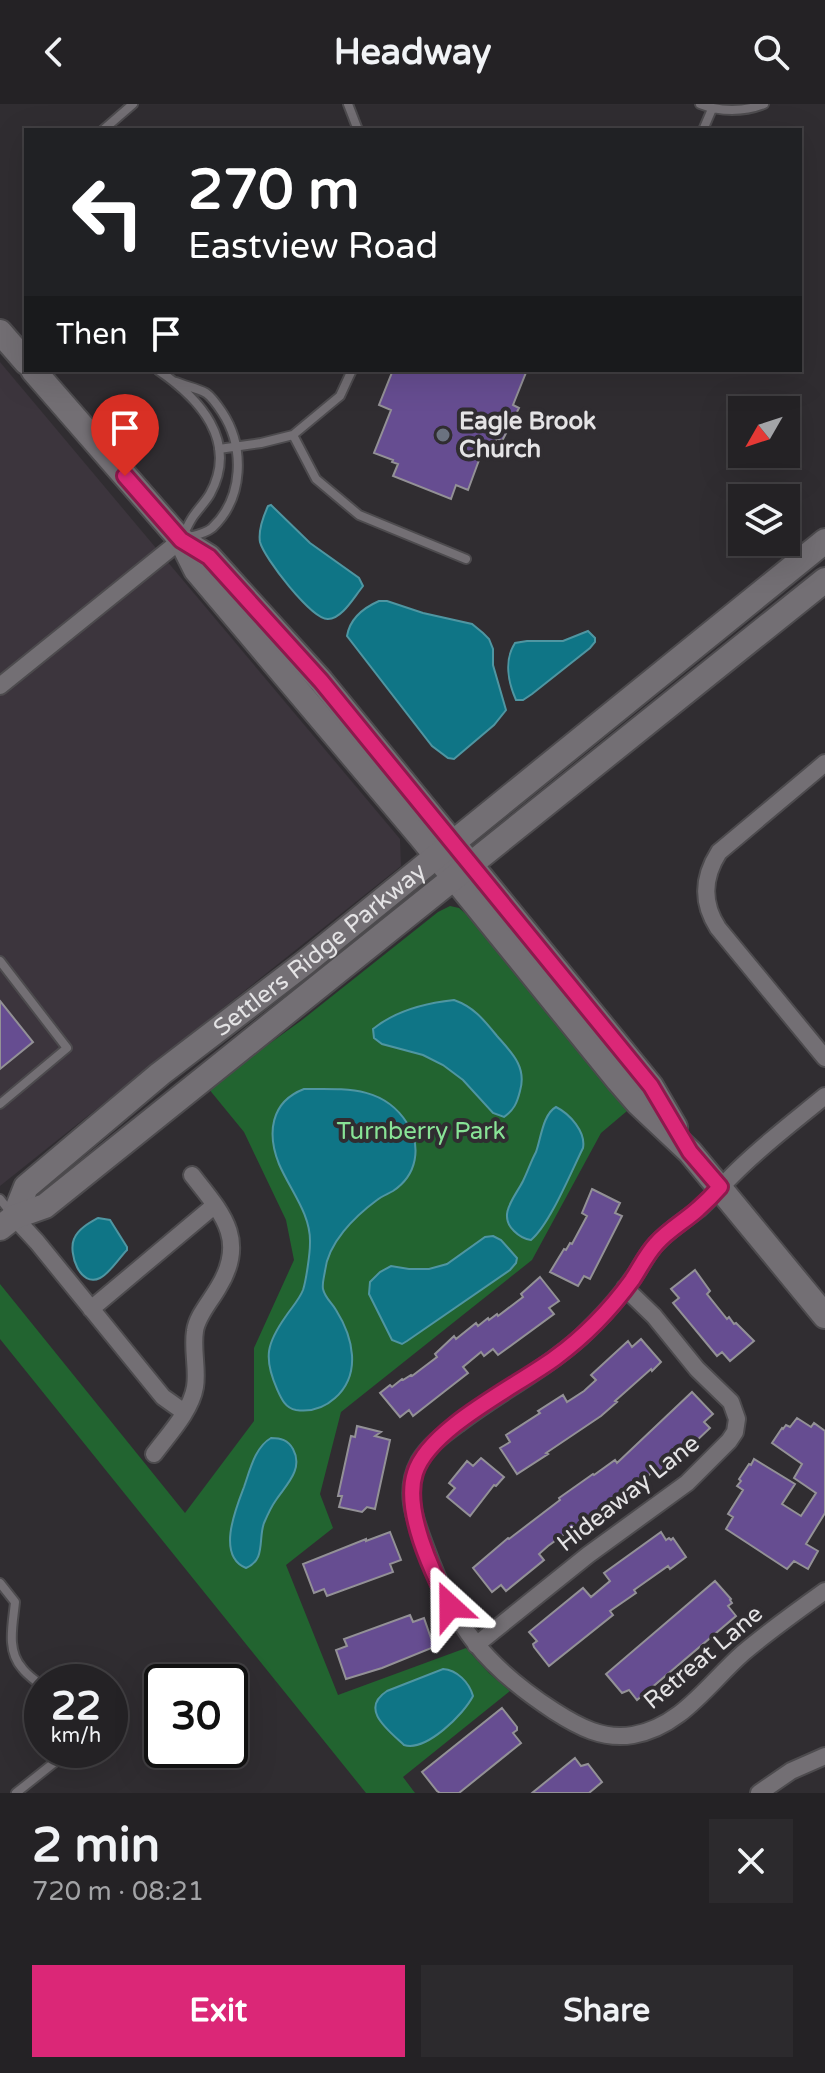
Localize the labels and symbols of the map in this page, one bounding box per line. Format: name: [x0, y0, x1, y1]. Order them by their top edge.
pin: [91, 394, 159, 476]
north arrow: [728, 396, 800, 468]
place label: Eagle Brook Church: [459, 407, 596, 464]
marker: Eagle Brook Church: [434, 426, 452, 444]
street label: Settlers Ridge Parkway: [208, 857, 432, 1043]
park label: Turnberry Park: [336, 1117, 506, 1146]
street label: Hideaway Lane: [551, 1429, 705, 1558]
position arrow: [408, 1564, 492, 1648]
street label: Retreat Lane: [638, 1599, 769, 1716]
speed limit sign: 30: [144, 1664, 248, 1768]

